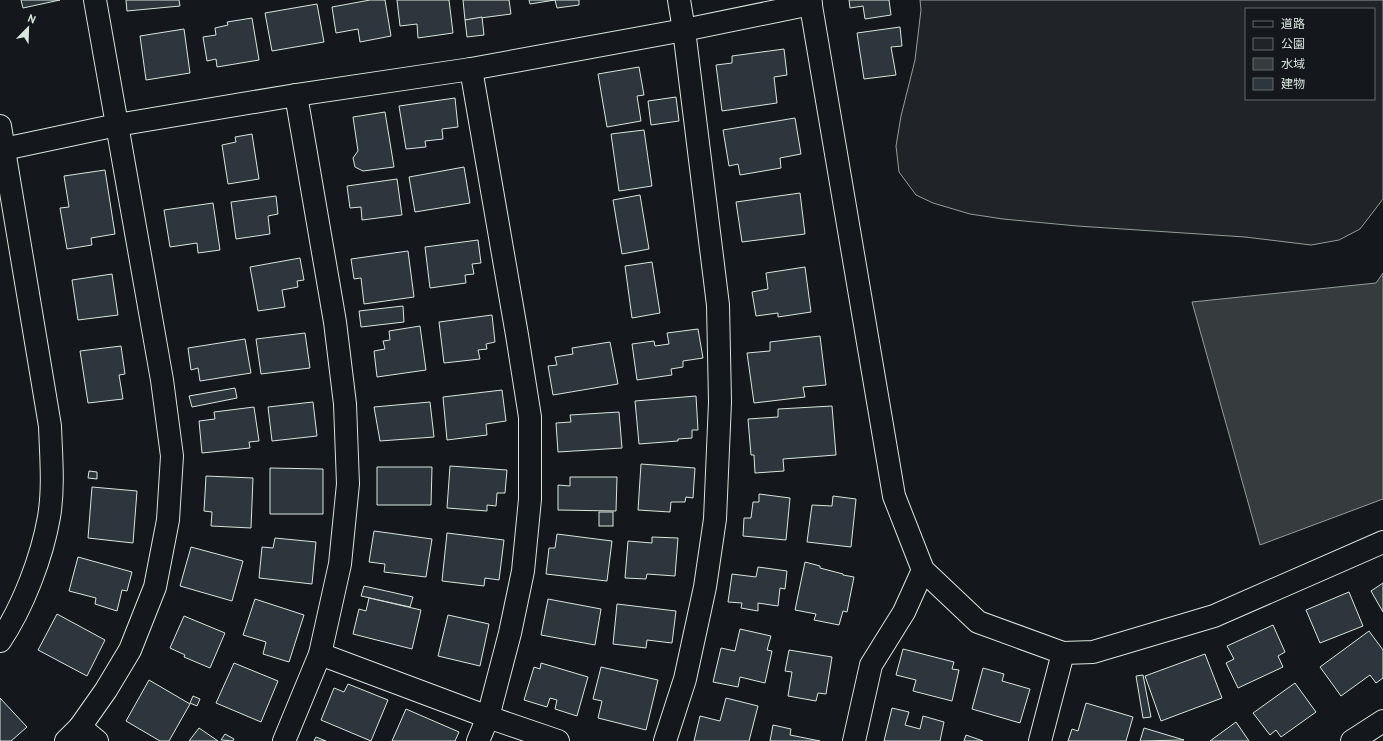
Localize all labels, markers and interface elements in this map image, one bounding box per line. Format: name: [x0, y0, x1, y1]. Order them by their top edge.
north arrow: [8, 8, 48, 48]
legend: [1245, 8, 1375, 100]
text: N: [26, 11, 38, 27]
text: 道路: [1281, 16, 1305, 31]
text: 公園: [1281, 36, 1305, 51]
text: 水域: [1281, 56, 1305, 71]
text: 建物: [1281, 76, 1305, 91]

